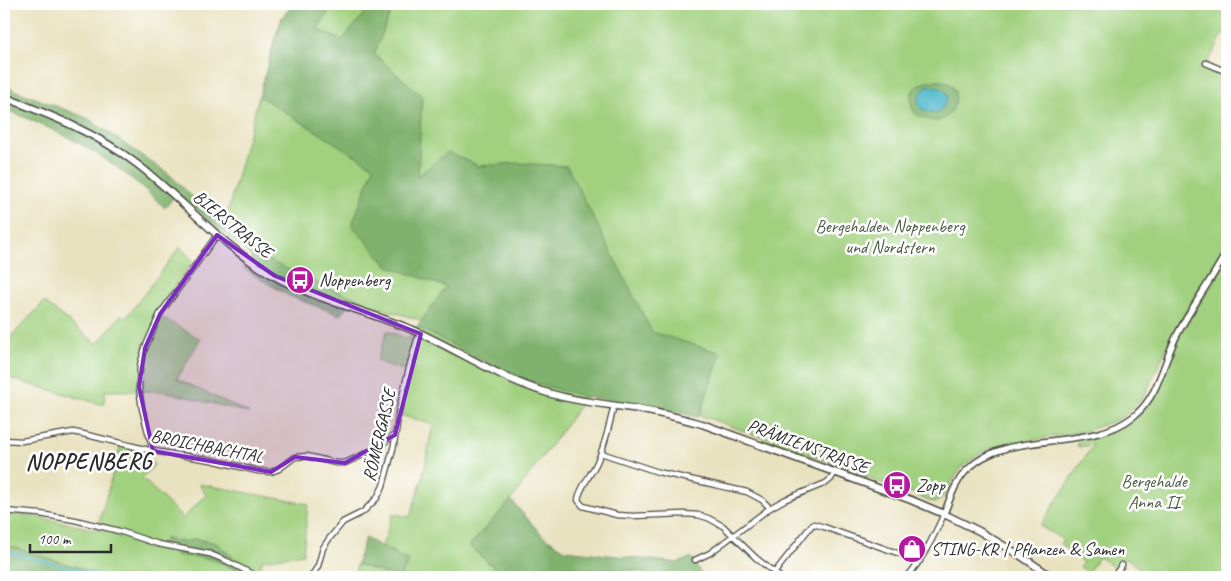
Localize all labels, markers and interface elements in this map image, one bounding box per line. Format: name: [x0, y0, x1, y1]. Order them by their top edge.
street label: BIERSTRASSE: [189, 185, 279, 264]
park label: Bergehalden Noppenberg und Nordstern: [815, 215, 966, 258]
bus stop icon: Noppenberg: [285, 265, 315, 295]
place label: Noppenberg: [319, 269, 392, 291]
street label: RÖMERGASSE: [358, 385, 401, 483]
street label: PRÄMIENSTRASSE: [744, 414, 874, 479]
street label: BROICHBACHTAL: [149, 424, 265, 468]
district label: NOPPENBERG: [26, 448, 154, 476]
bus stop icon: Zopp: [882, 470, 912, 500]
park label: Bergehalde Anna II: [1121, 470, 1188, 513]
place label: Zopp: [916, 474, 946, 496]
scale bar: [30, 521, 111, 553]
text: 100 m: [38, 530, 72, 549]
shop icon: STING-KR | Pflanzen & Samen: [897, 534, 927, 564]
place label: STING-KR | Pflanzen & Samen: [931, 538, 1125, 560]

